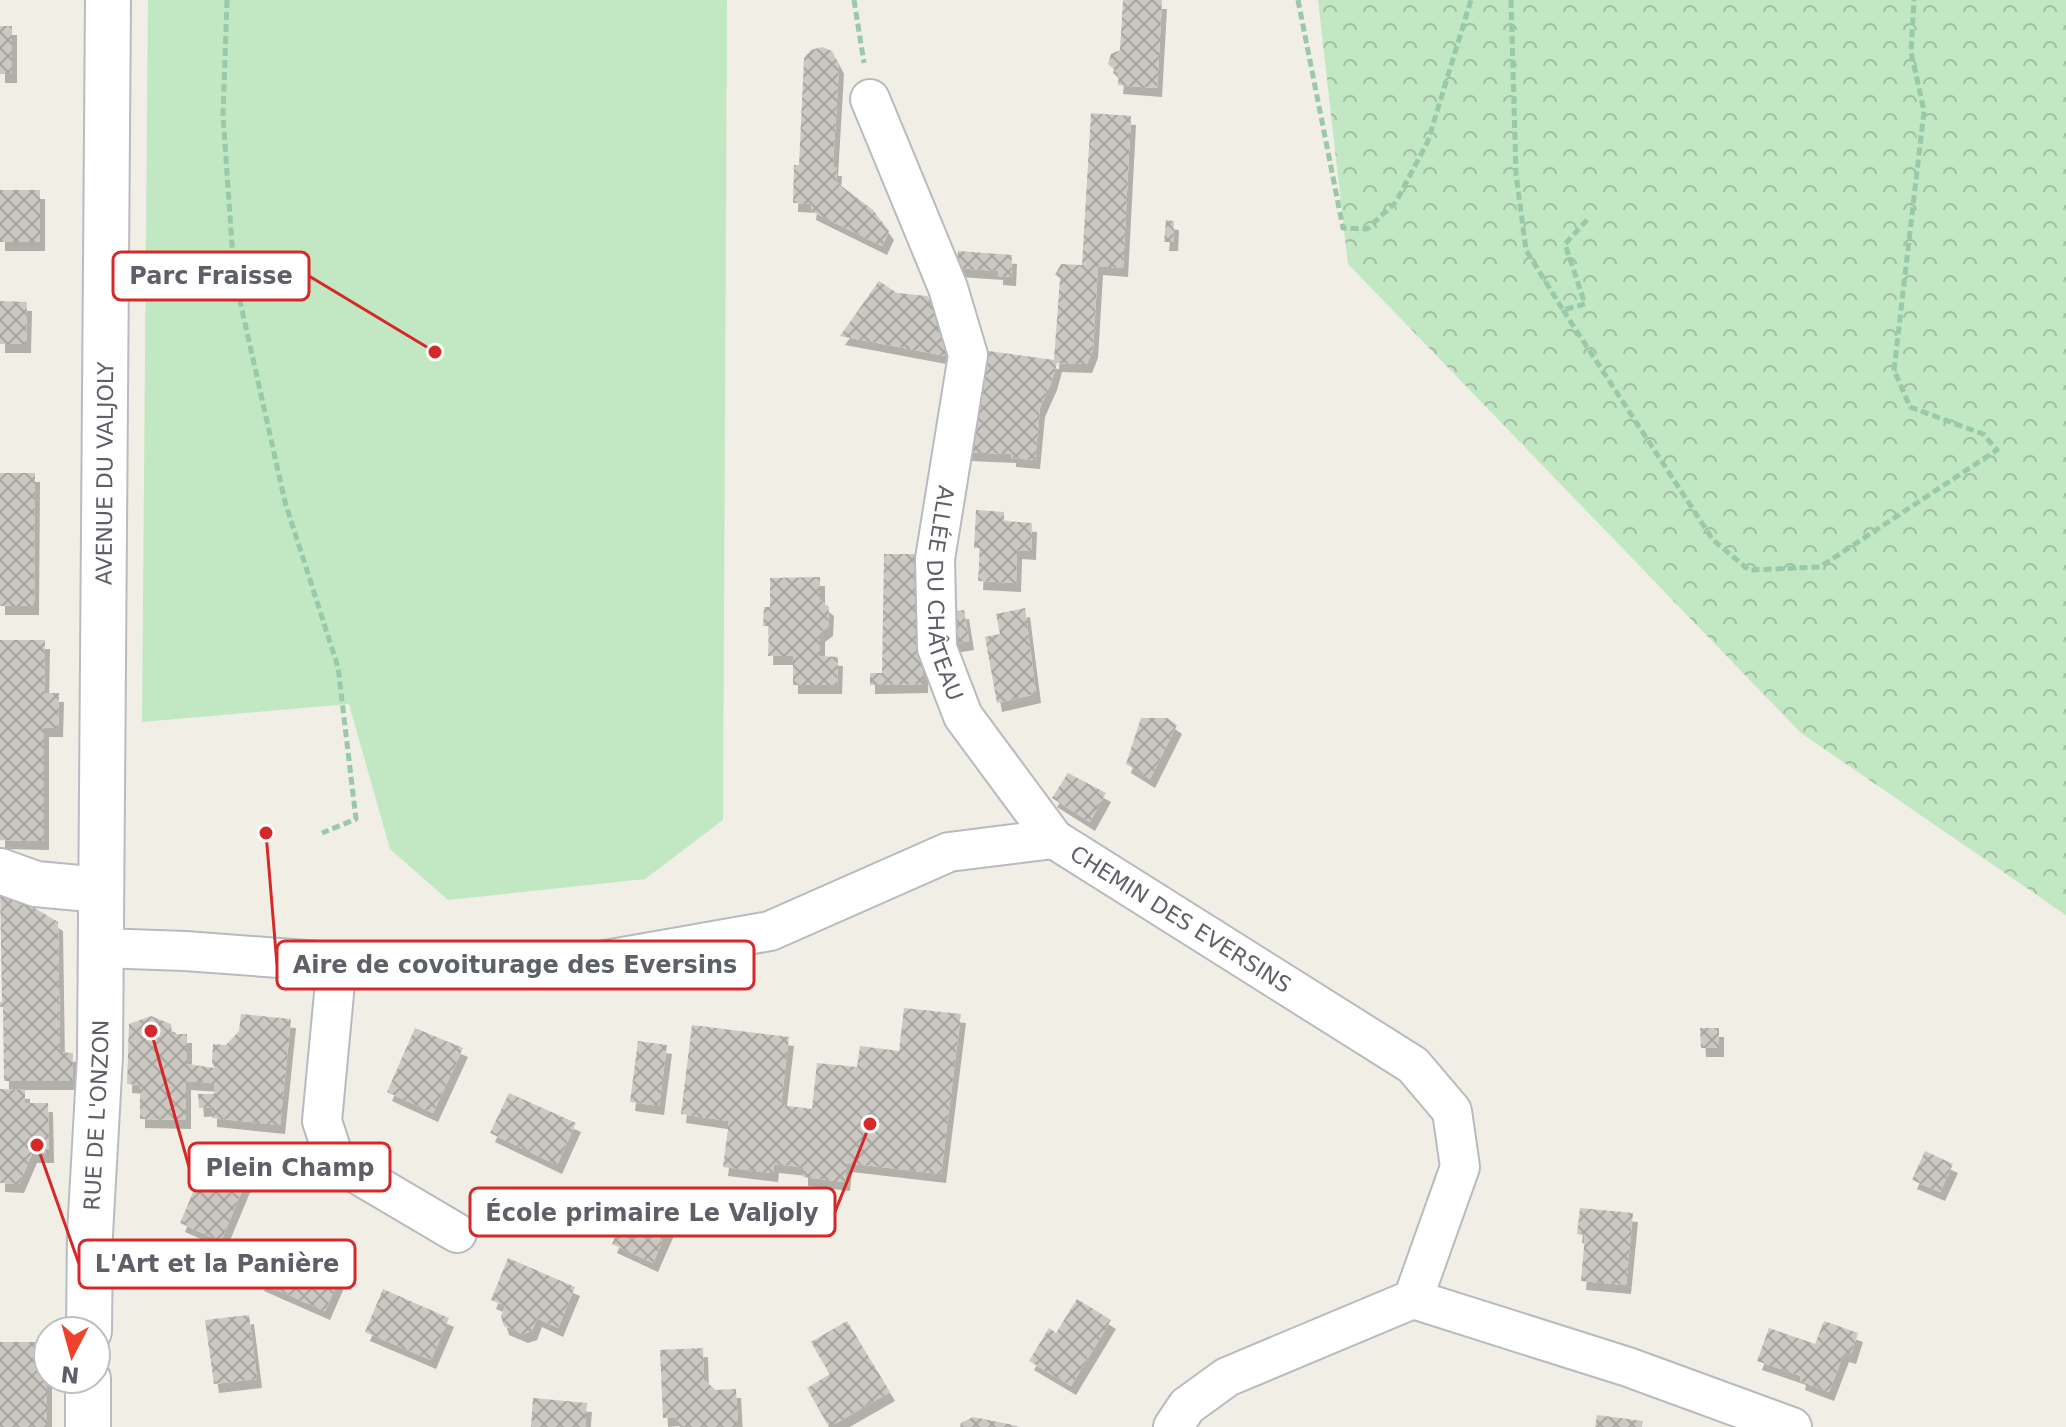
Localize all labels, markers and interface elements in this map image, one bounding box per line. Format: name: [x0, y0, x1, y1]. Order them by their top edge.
callout: Parc Fraisse: [113, 252, 309, 300]
text: Parc Fraisse: [129, 262, 293, 290]
street label: AVENUE DU VALJOLY: [92, 361, 118, 585]
street label: ALLÉE DU CHÂTEAU: [922, 484, 968, 704]
street label: CHEMIN DES EVERSINS: [1066, 841, 1295, 998]
callout: Aire de covoiturage des Eversins: [277, 941, 754, 989]
text: Aire de covoiturage des Eversins: [293, 951, 737, 979]
street label: RUE DE L'ONZON: [79, 1020, 113, 1211]
callout: Plein Champ: [189, 1143, 390, 1191]
text: Plein Champ: [206, 1154, 374, 1182]
callout: École primaire Le Valjoly: [470, 1188, 835, 1236]
text: École primaire Le Valjoly: [485, 1198, 819, 1227]
callout: L'Art et la Panière: [79, 1240, 355, 1288]
text: L'Art et la Panière: [95, 1250, 339, 1278]
north arrow: [32, 1315, 112, 1395]
text: N: [59, 1361, 80, 1388]

